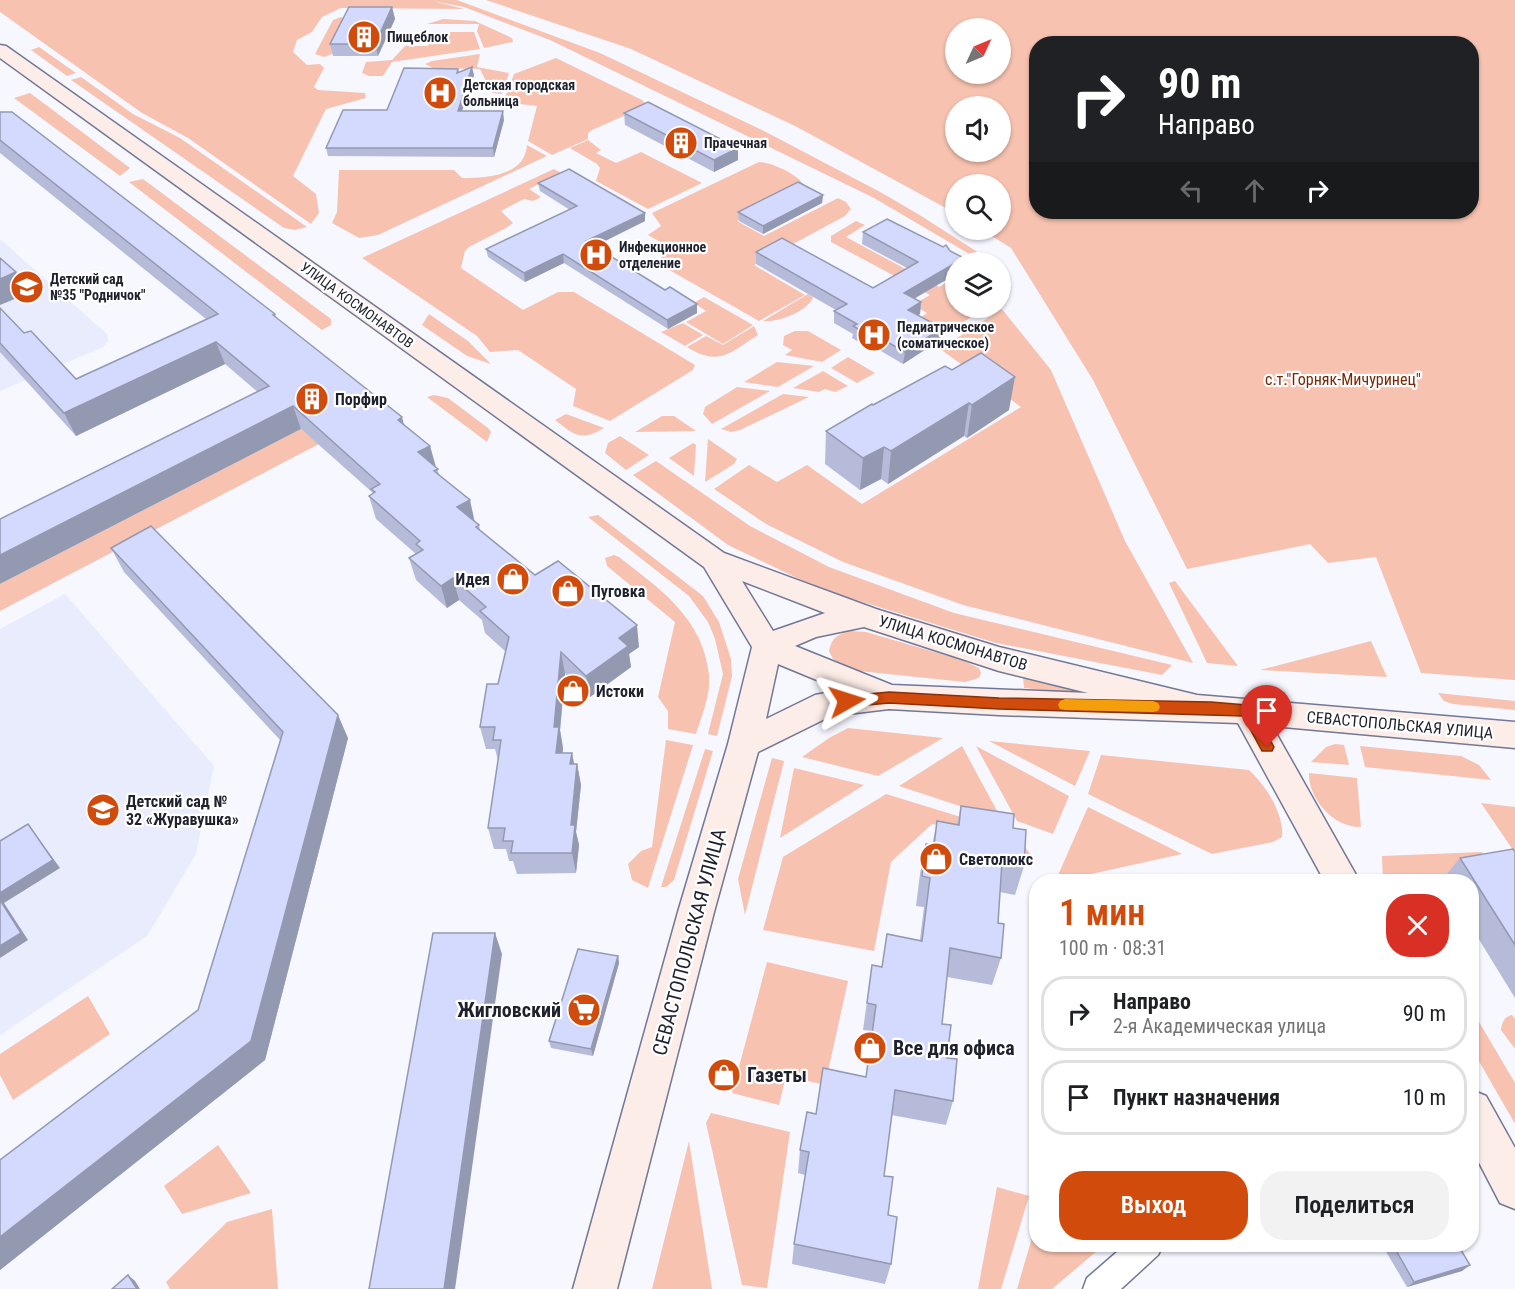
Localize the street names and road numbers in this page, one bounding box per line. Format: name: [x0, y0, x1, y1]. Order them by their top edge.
street label: УЛИЦА КОСМОНАВТОВ: [298, 259, 416, 351]
street label: УЛИЦА КОСМОНАВТОВ: [876, 611, 1030, 675]
street label: СЕВАСТОПОЛЬСКАЯ УЛИЦА: [1306, 707, 1494, 743]
street label: СЕВАСТОПОЛЬСКАЯ УЛИЦА: [647, 825, 731, 1058]

